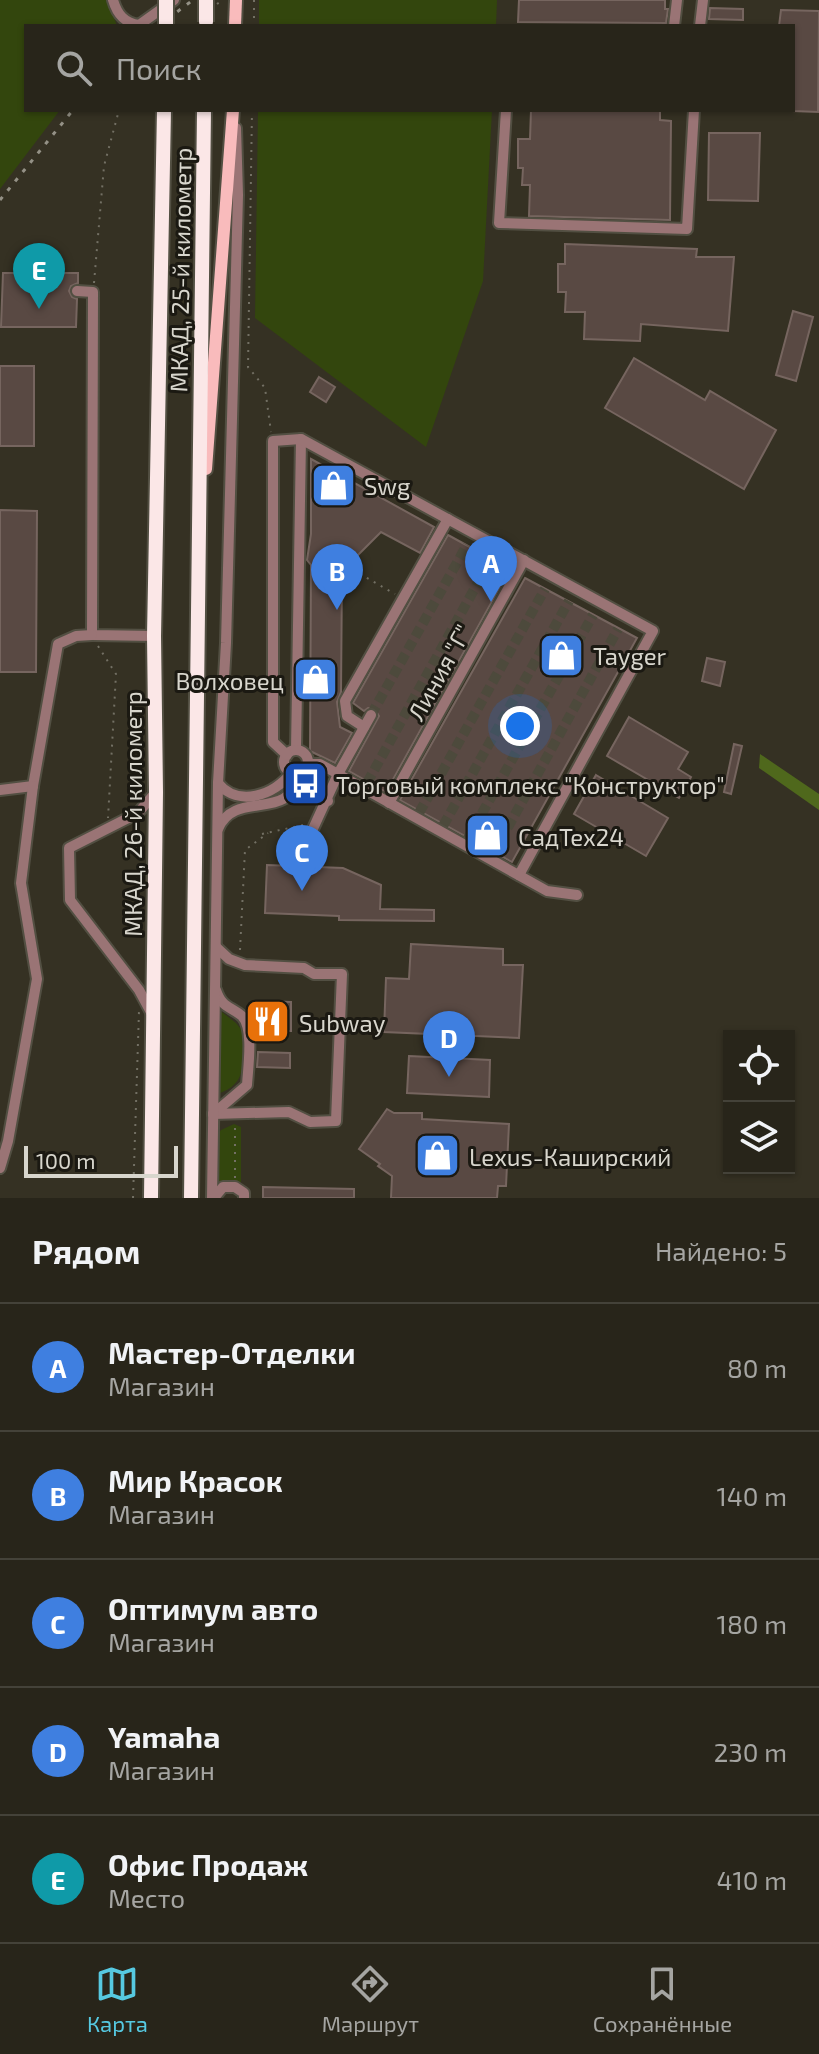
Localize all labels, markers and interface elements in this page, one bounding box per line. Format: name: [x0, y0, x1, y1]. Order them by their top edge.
search box: [24, 24, 795, 112]
icon: search: [52, 46, 96, 90]
text: Поиск: [116, 50, 202, 86]
street label: МКАД, 25-й километр: [163, 147, 197, 393]
pin: E: [13, 243, 65, 309]
shop icon: Swg: [309, 461, 357, 509]
place label: Swg: [364, 471, 411, 500]
pin: A: [465, 536, 517, 602]
pin: B: [311, 544, 363, 610]
street label: Линия "Г": [401, 619, 477, 725]
shop icon: Tayger: [538, 631, 586, 679]
place label: Tayger: [593, 641, 667, 670]
shop icon: Волховец: [291, 656, 339, 704]
place label: Волховец: [175, 666, 284, 695]
street label: МКАД, 26-й километр: [118, 691, 147, 937]
your location: [500, 706, 540, 746]
bus stop icon: Торговый комплекс "Конструктор": [281, 760, 329, 808]
place label: Торговый комплекс "Конструктор": [336, 770, 725, 800]
shop icon: СадТех24: [463, 812, 511, 860]
place label: СадТех24: [518, 822, 624, 851]
pin: C: [276, 825, 328, 891]
restaurant icon: Subway: [244, 998, 292, 1046]
place label: Subway: [299, 1008, 386, 1037]
pin: D: [423, 1011, 475, 1077]
map controls: [723, 1030, 795, 1174]
button: locate: [723, 1030, 795, 1102]
button: layers: [723, 1102, 795, 1174]
shop icon: Lexus-Каширский: [414, 1132, 462, 1180]
scale bar: [24, 1142, 178, 1178]
place label: Lexus-Каширский: [469, 1142, 671, 1171]
text: 100 m: [36, 1147, 95, 1173]
text: Рядом: [32, 1230, 140, 1271]
text: Найдено: 5: [655, 1235, 787, 1266]
text: Мастер-Отделки: [108, 1334, 356, 1370]
text: A: [50, 1352, 66, 1383]
text: 80 m: [727, 1352, 787, 1383]
text: Магазин: [108, 1370, 215, 1401]
text: Мир Красок: [108, 1462, 283, 1498]
text: B: [50, 1480, 66, 1511]
text: 140 m: [716, 1480, 787, 1511]
text: Магазин: [108, 1498, 215, 1529]
text: Оптимум авто: [108, 1590, 318, 1626]
text: C: [50, 1608, 66, 1639]
text: 180 m: [717, 1608, 787, 1639]
text: Магазин: [108, 1626, 215, 1657]
text: Yamaha: [108, 1718, 220, 1754]
text: D: [49, 1736, 67, 1767]
text: 230 m: [714, 1736, 787, 1767]
text: Магазин: [108, 1754, 215, 1785]
text: Офис Продаж: [108, 1846, 308, 1882]
text: E: [50, 1864, 66, 1895]
text: 410 m: [716, 1864, 787, 1895]
text: Место: [108, 1882, 185, 1913]
tab: Карта: [87, 1962, 148, 2036]
tab: Маршрут: [322, 1962, 419, 2036]
tab: Сохранённые: [593, 1962, 732, 2036]

